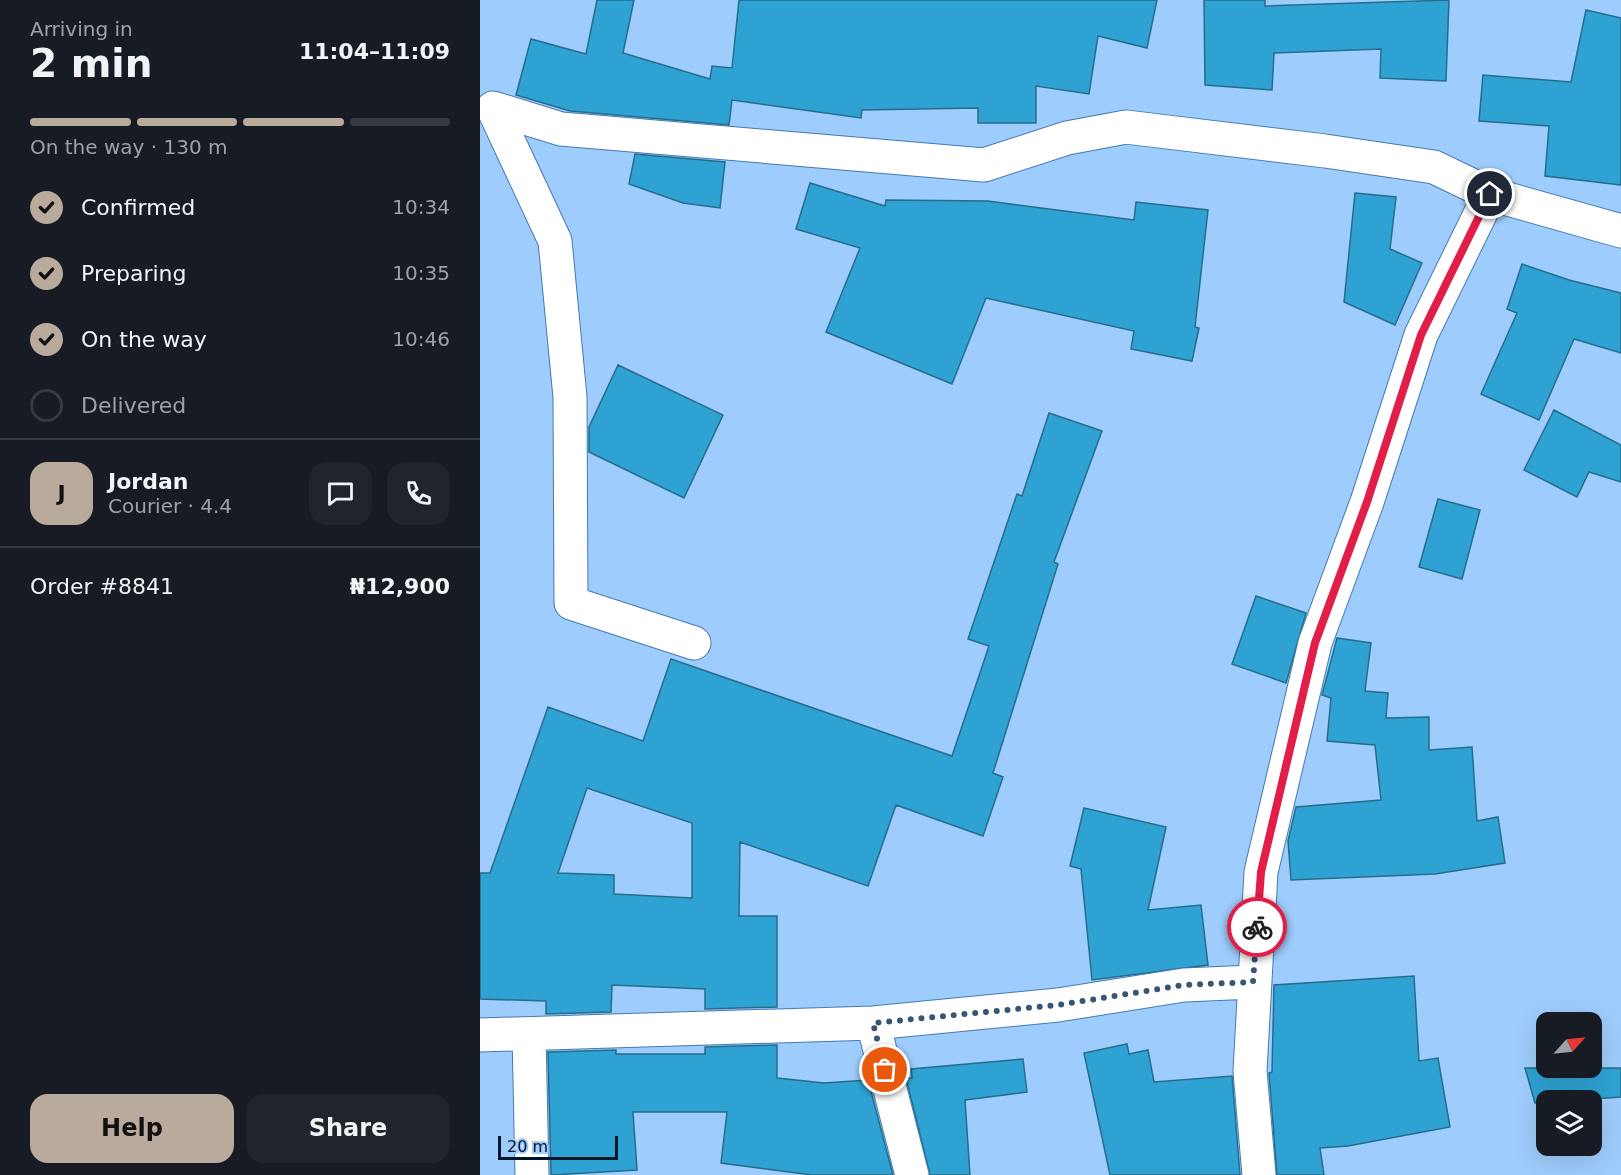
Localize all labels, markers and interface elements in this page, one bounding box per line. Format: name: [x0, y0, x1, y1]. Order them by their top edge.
text: Arriving in: [30, 17, 133, 41]
text: 11:04–11:09: [299, 39, 450, 64]
text: 2 min: [30, 41, 152, 86]
text: On the way · 130 m: [30, 135, 228, 159]
pin: [1464, 168, 1515, 219]
icon: home: [1473, 177, 1506, 210]
icon: check: [30, 191, 63, 224]
text: Confirmed: [81, 195, 195, 220]
text: 10:34: [392, 195, 450, 219]
icon: check: [30, 257, 63, 290]
text: Preparing: [81, 261, 187, 286]
text: 10:35: [392, 261, 450, 285]
icon: check: [30, 323, 63, 356]
text: On the way: [81, 327, 207, 352]
text: 10:46: [392, 327, 450, 351]
text: Delivered: [81, 393, 186, 418]
button: chat: [309, 462, 372, 525]
button: phone: [387, 462, 450, 525]
text: Jordan: [108, 469, 188, 494]
text: J: [57, 481, 66, 506]
text: Courier · 4.4: [108, 494, 232, 518]
text: Order #8841: [30, 574, 174, 599]
text: ₦12,900: [350, 574, 450, 599]
courier: [1227, 897, 1287, 957]
icon: bike: [1241, 911, 1274, 944]
north arrow: [1536, 1012, 1602, 1078]
map controls: [1536, 1012, 1602, 1156]
pin: [859, 1044, 910, 1095]
icon: bag: [868, 1053, 901, 1086]
button: layers: [1536, 1090, 1602, 1156]
button: Help: [30, 1094, 234, 1163]
button: Share: [246, 1094, 450, 1163]
scale bar: [498, 1133, 618, 1160]
text: 20 m: [507, 1137, 548, 1156]

